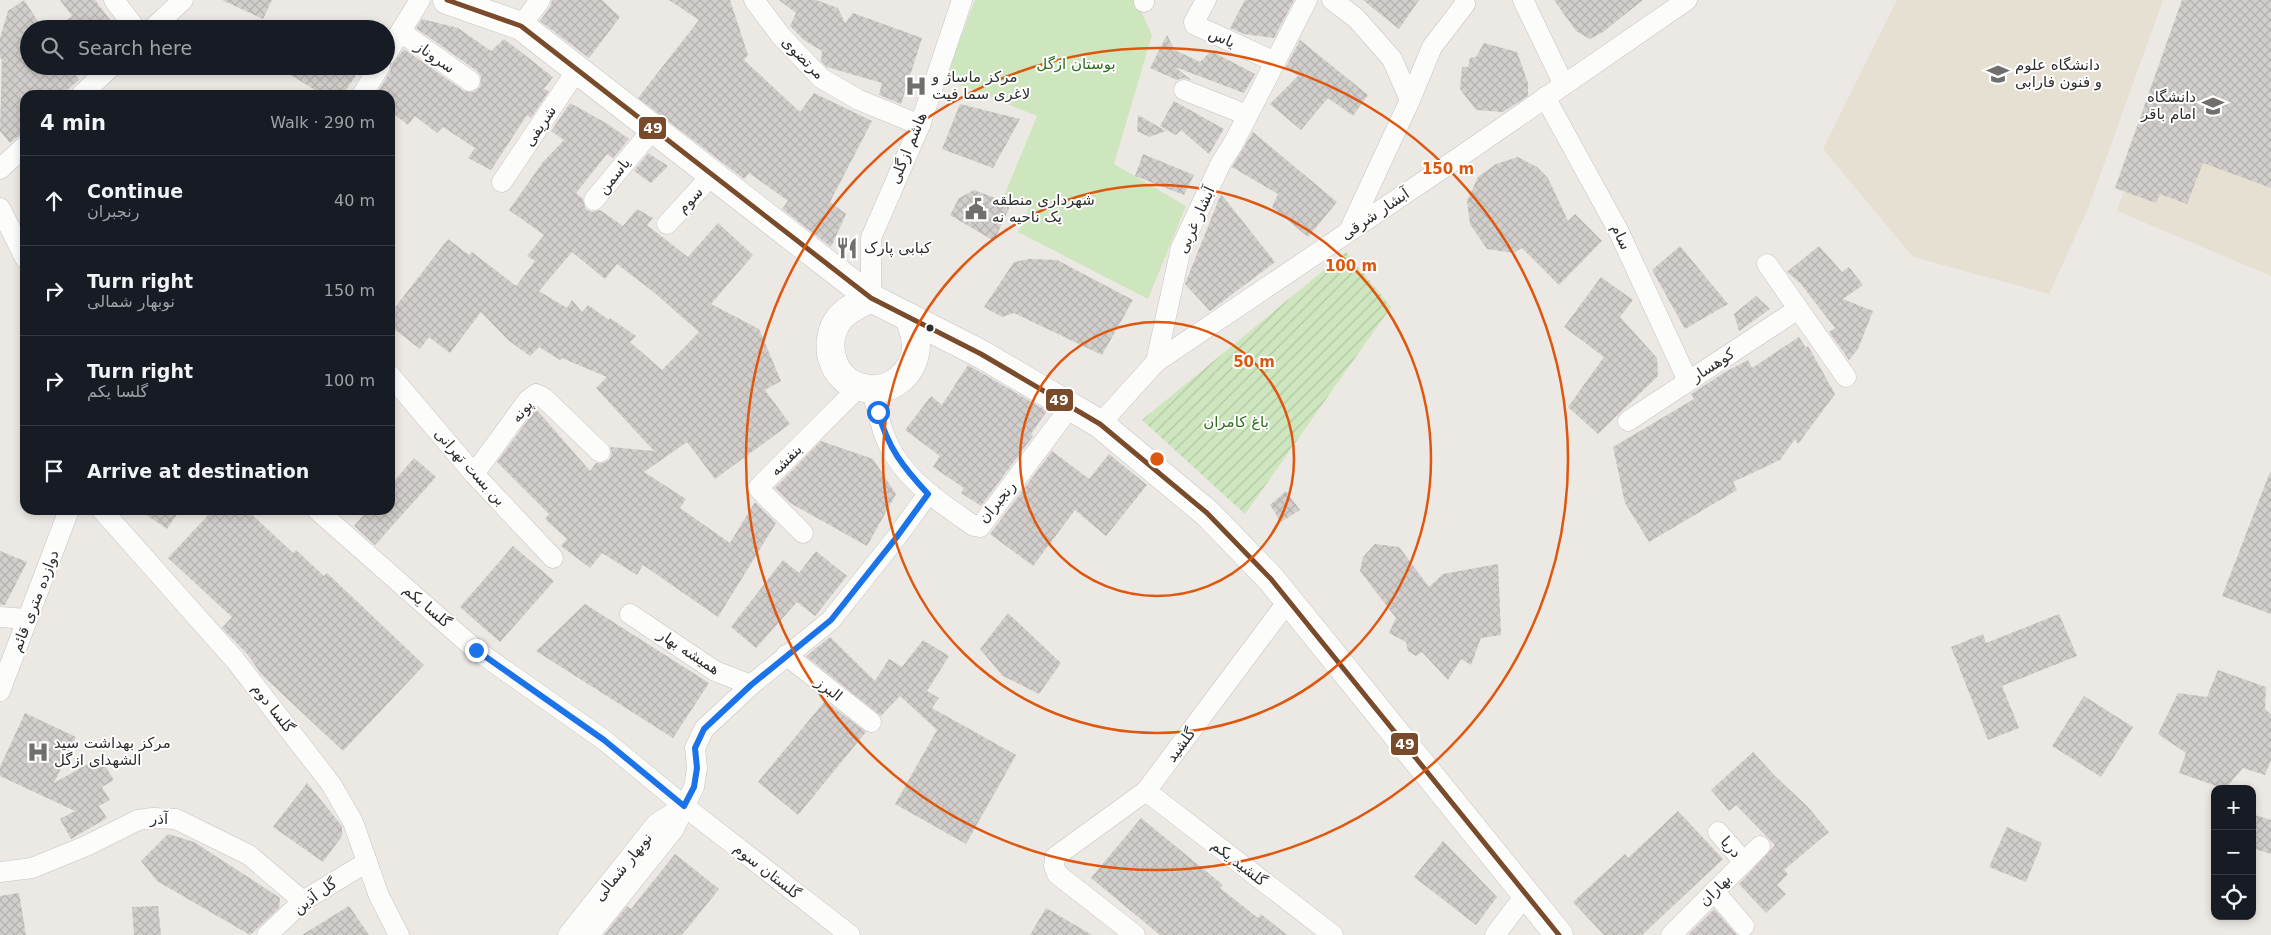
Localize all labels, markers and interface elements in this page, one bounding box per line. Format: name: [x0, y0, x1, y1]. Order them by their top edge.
search box: [20, 20, 395, 75]
street label: یاس: [1206, 24, 1238, 52]
street label: مرتضوی: [778, 33, 828, 83]
icon: search: [38, 34, 66, 62]
street label: سروناز: [411, 36, 458, 77]
text: Search here: [78, 37, 192, 59]
park label: بوستان ازگل: [1036, 55, 1116, 73]
place label: دانشگاه علوم و فنون فارابی: [2015, 56, 2102, 91]
school or university icon: دانشگاه علوم و فنون فارابی: [1985, 61, 2011, 87]
place label: مرکز ماساژ و لاغری سما فیت: [931, 68, 1030, 103]
hospital icon: مرکز ماساژ و لاغری سما فیت: [903, 73, 929, 99]
place label: دانشگاه امام باقر: [2140, 88, 2196, 123]
school or university icon: دانشگاه امام باقر: [2200, 93, 2226, 119]
street label: شریفی: [520, 102, 560, 150]
street label: هاشم ازگلی: [885, 109, 931, 187]
text: 4 min: [40, 111, 106, 135]
text: Walk · 290 m: [270, 113, 375, 132]
line badge: 49: [638, 116, 667, 140]
text: 49: [643, 120, 663, 136]
street label: یاسمن: [594, 154, 634, 198]
text: 150 m: [1422, 160, 1474, 178]
text: Continue: [87, 180, 183, 202]
street label: سوم: [673, 183, 707, 217]
street label: آبشار غربی: [1173, 183, 1219, 256]
street label: آبشار شرقی: [1337, 184, 1413, 244]
icon: ahead: [40, 187, 68, 215]
text: 40 m: [334, 191, 375, 210]
place label: شهرداری منطقه یک ناحیه نه: [992, 191, 1095, 226]
public building icon: شهرداری منطقه یک ناحیه نه: [963, 196, 989, 222]
text: رنجبران: [87, 202, 139, 221]
street label: سام: [1607, 221, 1635, 253]
restaurant icon: کبابی پارک: [834, 235, 860, 261]
place label: کبابی پارک: [864, 239, 932, 258]
text: 100 m: [1325, 257, 1377, 275]
text: Turn right: [87, 270, 193, 292]
icon: right: [40, 277, 68, 305]
text: 150 m: [324, 281, 375, 300]
text: نوبهار شمالی: [87, 292, 175, 311]
unlabelled marker: [925, 323, 935, 333]
street label: کوهسار: [1687, 344, 1739, 386]
text: 50 m: [1233, 353, 1275, 371]
text: Turn right: [87, 360, 193, 382]
icon: right: [40, 367, 68, 395]
text: 100 m: [324, 371, 375, 390]
text: گلسا يكم: [87, 382, 148, 401]
line badge: 49: [1045, 388, 1074, 412]
text: 49: [1049, 392, 1069, 408]
street label: پونه: [507, 396, 537, 427]
route start: [867, 401, 890, 424]
park label: باغ کامران: [1203, 413, 1269, 431]
street label: بن بست تهرانی: [431, 425, 509, 509]
street label: بنفشه: [766, 440, 806, 480]
centre of rings: [1148, 450, 1166, 468]
icon: arrive: [40, 457, 68, 485]
text: Arrive at destination: [87, 460, 309, 482]
street label: رنجبران: [974, 477, 1020, 527]
street label: دوازده متری قائم: [7, 547, 63, 655]
street label: گلسا يكم: [399, 580, 455, 632]
street label: همیشه بهار: [654, 625, 723, 679]
route end: [465, 639, 488, 662]
street label: البرز: [811, 672, 846, 705]
street label: گلسا دوم: [248, 680, 298, 737]
street label: گلشید: [1162, 724, 1200, 766]
line badge: 49: [1390, 732, 1419, 756]
place label: مرکز بهداشت سید الشهدای ازگل: [54, 734, 171, 769]
text: 49: [1395, 736, 1415, 752]
hospital icon: مرکز بهداشت سید الشهدای ازگل: [25, 739, 51, 765]
map controls: [2211, 785, 2256, 920]
button: +: [2211, 785, 2256, 830]
street label: آذر: [149, 810, 169, 828]
street label: نوبهار شمالی: [590, 829, 656, 905]
button: −: [2211, 830, 2256, 875]
street label: دریا: [1717, 833, 1745, 861]
street label: گلشيد يكم: [1208, 836, 1271, 891]
street label: گلستان سوم: [730, 839, 805, 903]
street label: بهاران: [1695, 870, 1735, 910]
street label: گل آذین: [290, 874, 341, 918]
button: locate: [2211, 875, 2256, 920]

